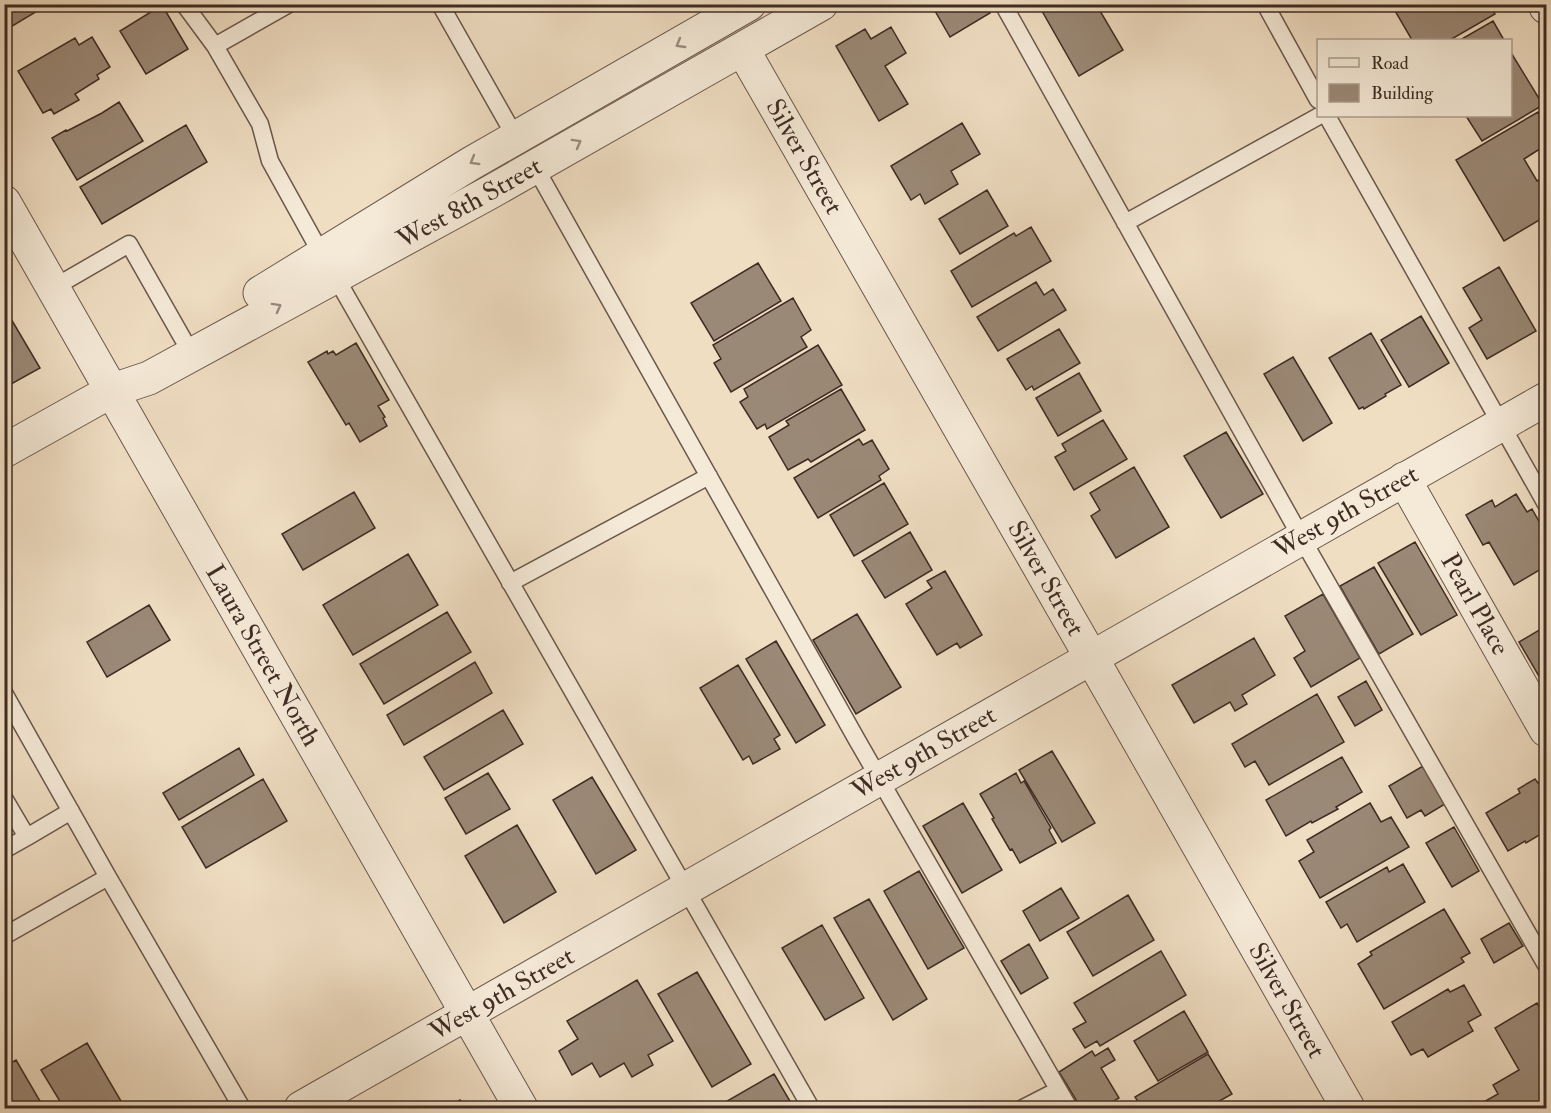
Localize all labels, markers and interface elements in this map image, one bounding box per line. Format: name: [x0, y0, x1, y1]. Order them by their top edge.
one-way arrow: [676, 37, 686, 48]
legend: [1317, 39, 1512, 117]
text: Road: [1371, 52, 1409, 75]
text: Building: [1371, 82, 1434, 105]
street label: Silver Street: [759, 93, 850, 220]
one-way arrow: [571, 139, 581, 150]
street label: West 8th Street: [391, 150, 547, 256]
one-way arrow: [470, 154, 480, 165]
one-way arrow: [271, 303, 281, 315]
street label: West 9th Street: [1267, 458, 1424, 566]
street label: Silver Street: [1000, 515, 1092, 642]
street label: Pearl Place: [1433, 548, 1516, 661]
street label: Laura Street North: [198, 559, 327, 752]
street label: West 9th Street: [845, 699, 1002, 807]
street label: Silver Street: [1241, 937, 1332, 1064]
street label: West 9th Street: [423, 940, 580, 1048]

